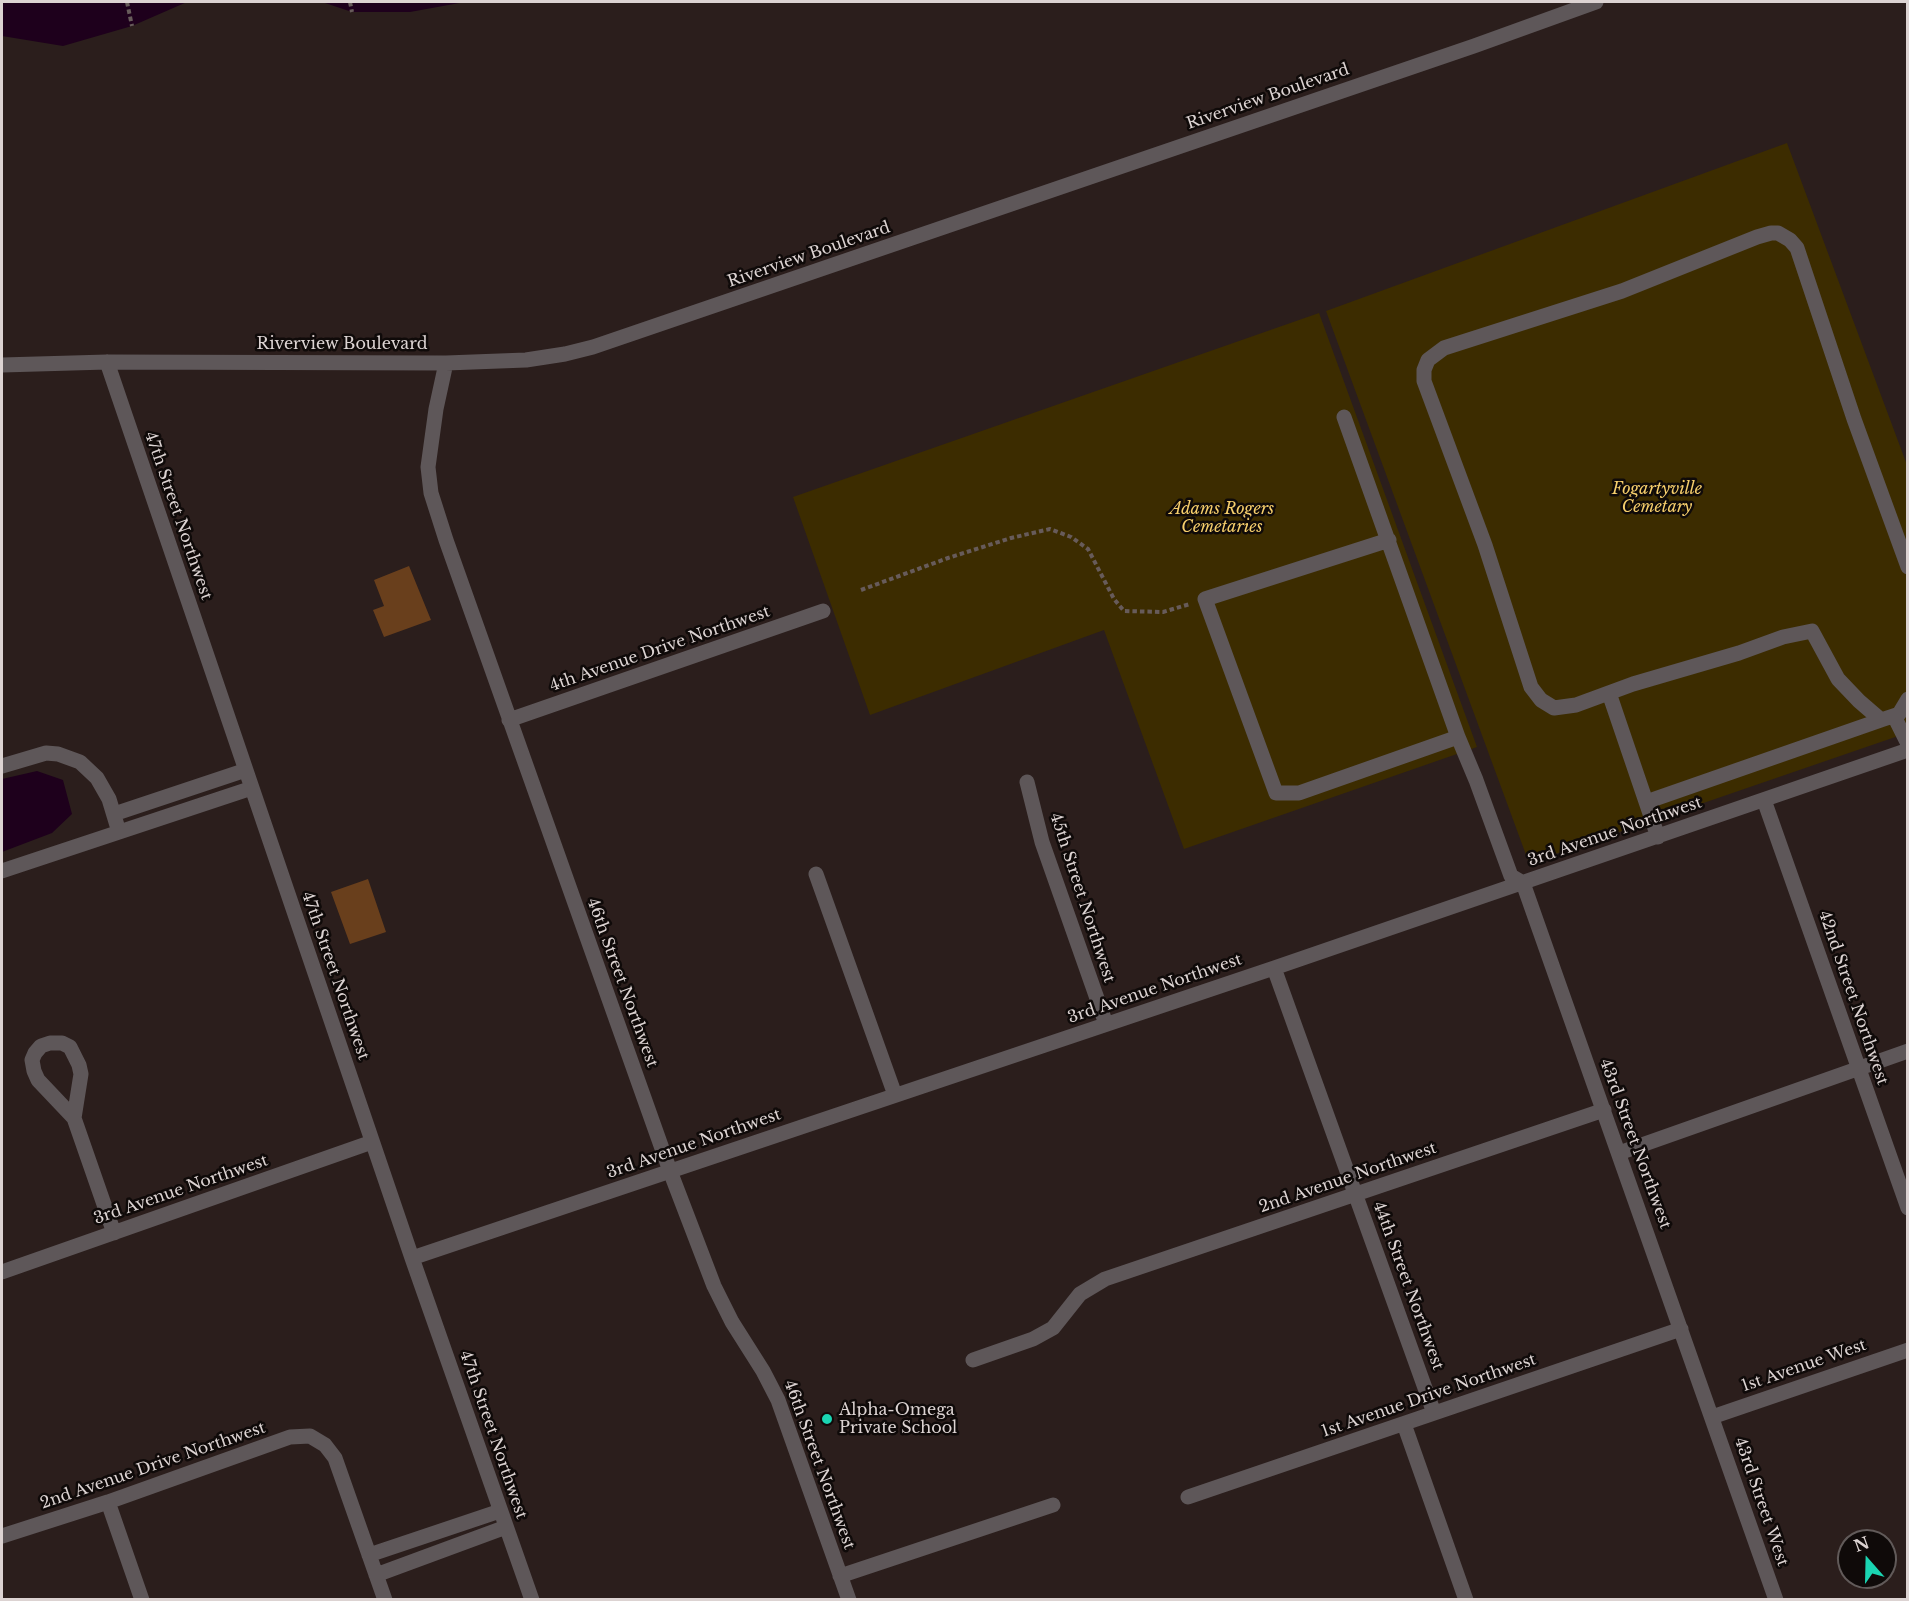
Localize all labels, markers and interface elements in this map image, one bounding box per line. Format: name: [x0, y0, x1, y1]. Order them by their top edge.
street label: Riverview Boulevard: [1184, 60, 1352, 134]
street label: Riverview Boulevard: [725, 218, 893, 292]
street label: Riverview Boulevard: [257, 334, 427, 354]
street label: 47th Street Northwest: [140, 429, 216, 603]
park label: Fogartyville Cemetary: [1612, 479, 1702, 517]
park label: Adams Rogers Cemetaries: [1170, 499, 1274, 537]
street label: 4th Avenue Drive Northwest: [547, 602, 773, 696]
street label: 3rd Avenue Northwest: [1525, 793, 1705, 871]
street label: 45th Street Northwest: [1045, 811, 1119, 985]
street label: 47th Street Northwest: [297, 889, 373, 1063]
street label: 46th Street Northwest: [582, 896, 662, 1070]
street label: 42nd Street Northwest: [1814, 908, 1892, 1088]
street label: 3rd Avenue Northwest: [1065, 950, 1245, 1028]
street label: 43rd Street Northwest: [1595, 1056, 1675, 1232]
street label: 3rd Avenue Northwest: [604, 1105, 784, 1183]
street label: 2nd Avenue Northwest: [1257, 1139, 1439, 1217]
street label: 3rd Avenue Northwest: [91, 1151, 271, 1229]
street label: 44th Street Northwest: [1369, 1199, 1447, 1373]
street label: 1st Avenue West: [1739, 1336, 1869, 1396]
street label: 47th Street Northwest: [455, 1348, 531, 1522]
street label: 1st Avenue Drive Northwest: [1319, 1350, 1539, 1442]
street label: 46th Street Northwest: [779, 1378, 859, 1552]
place label: Alpha-Omega Private School: [839, 1400, 957, 1438]
marker: Alpha-Omega Private School: [820, 1412, 834, 1426]
street label: 2nd Avenue Drive Northwest: [38, 1418, 268, 1514]
street label: 43rd Street West: [1730, 1435, 1792, 1569]
north arrow: [1837, 1529, 1897, 1589]
text: N: [1851, 1532, 1872, 1556]

